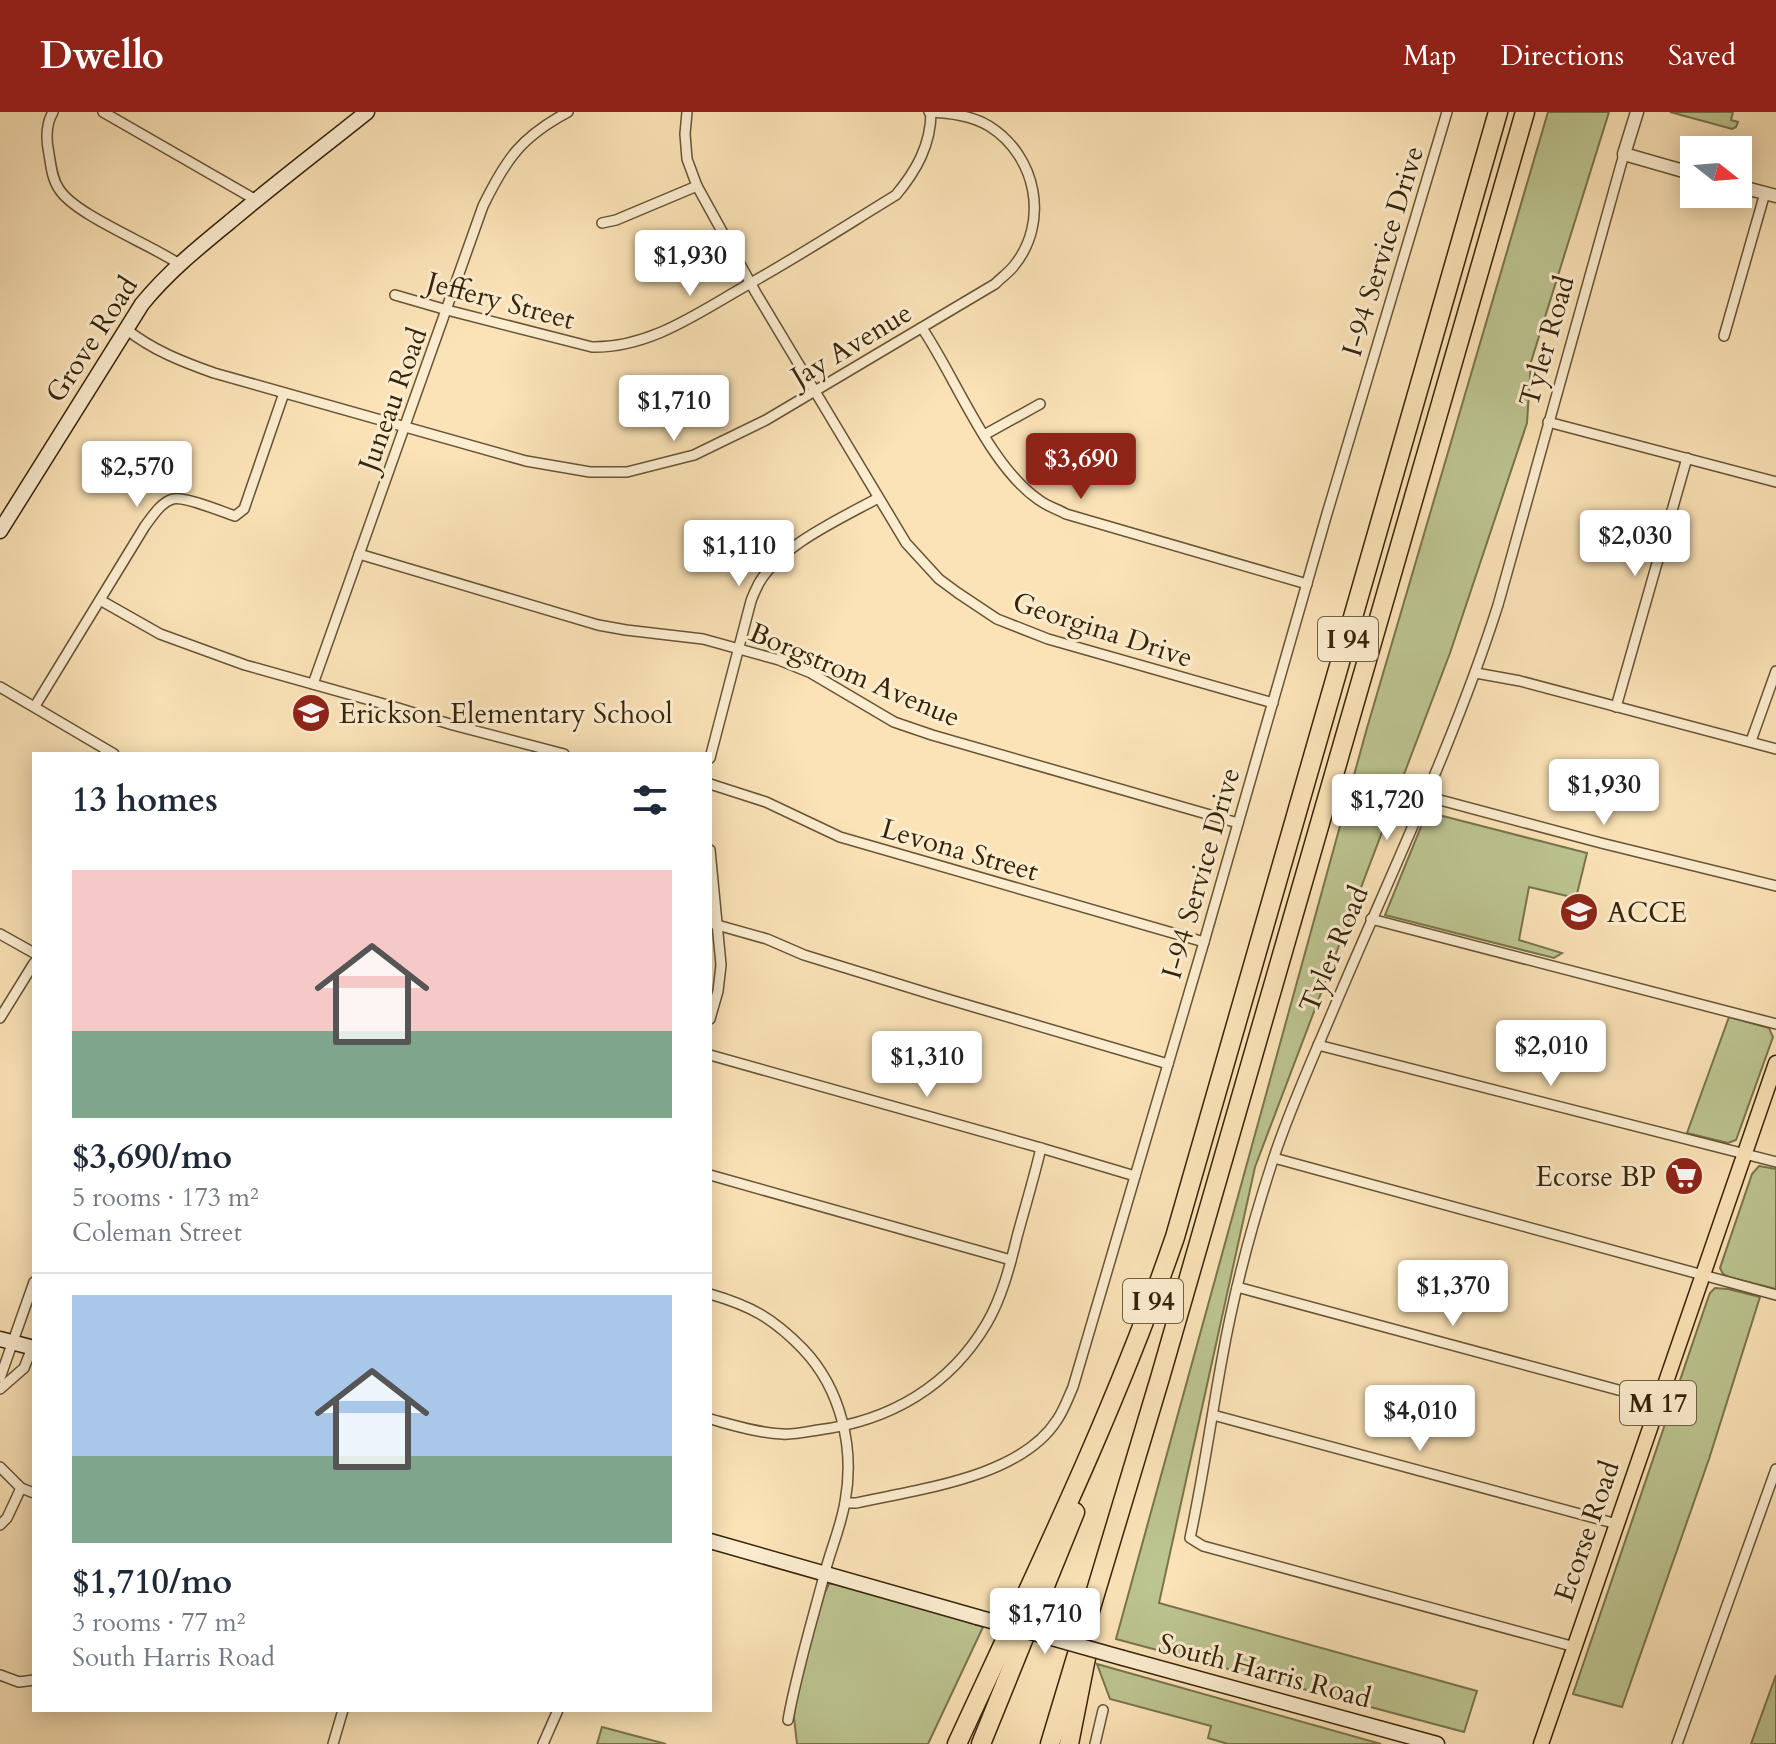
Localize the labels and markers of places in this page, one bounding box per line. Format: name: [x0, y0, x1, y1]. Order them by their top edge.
pin: $1,930: [625, 230, 755, 298]
pin: $1,710: [609, 375, 739, 443]
pin: $3,690: [1016, 433, 1146, 501]
pin: $2,570: [72, 441, 202, 509]
pin: $2,030: [1570, 510, 1700, 578]
pin: $1,110: [674, 520, 804, 588]
school or university icon: Erickson Elementary School: [290, 692, 332, 734]
place label: Erickson Elementary School: [339, 695, 673, 733]
pin: $1,930: [1539, 759, 1669, 827]
pin: $1,720: [1322, 774, 1452, 842]
school or university icon: ACCE: [1558, 891, 1600, 933]
place label: ACCE: [1607, 894, 1687, 932]
pin: $2,010: [1486, 1020, 1616, 1088]
pin: $1,310: [862, 1031, 992, 1099]
supermarket icon: Ecorse BP: [1663, 1155, 1705, 1197]
place label: Ecorse BP: [1535, 1158, 1656, 1196]
pin: $1,370: [1388, 1260, 1518, 1328]
pin: $4,010: [1355, 1385, 1485, 1453]
pin: $1,710: [980, 1588, 1110, 1656]

